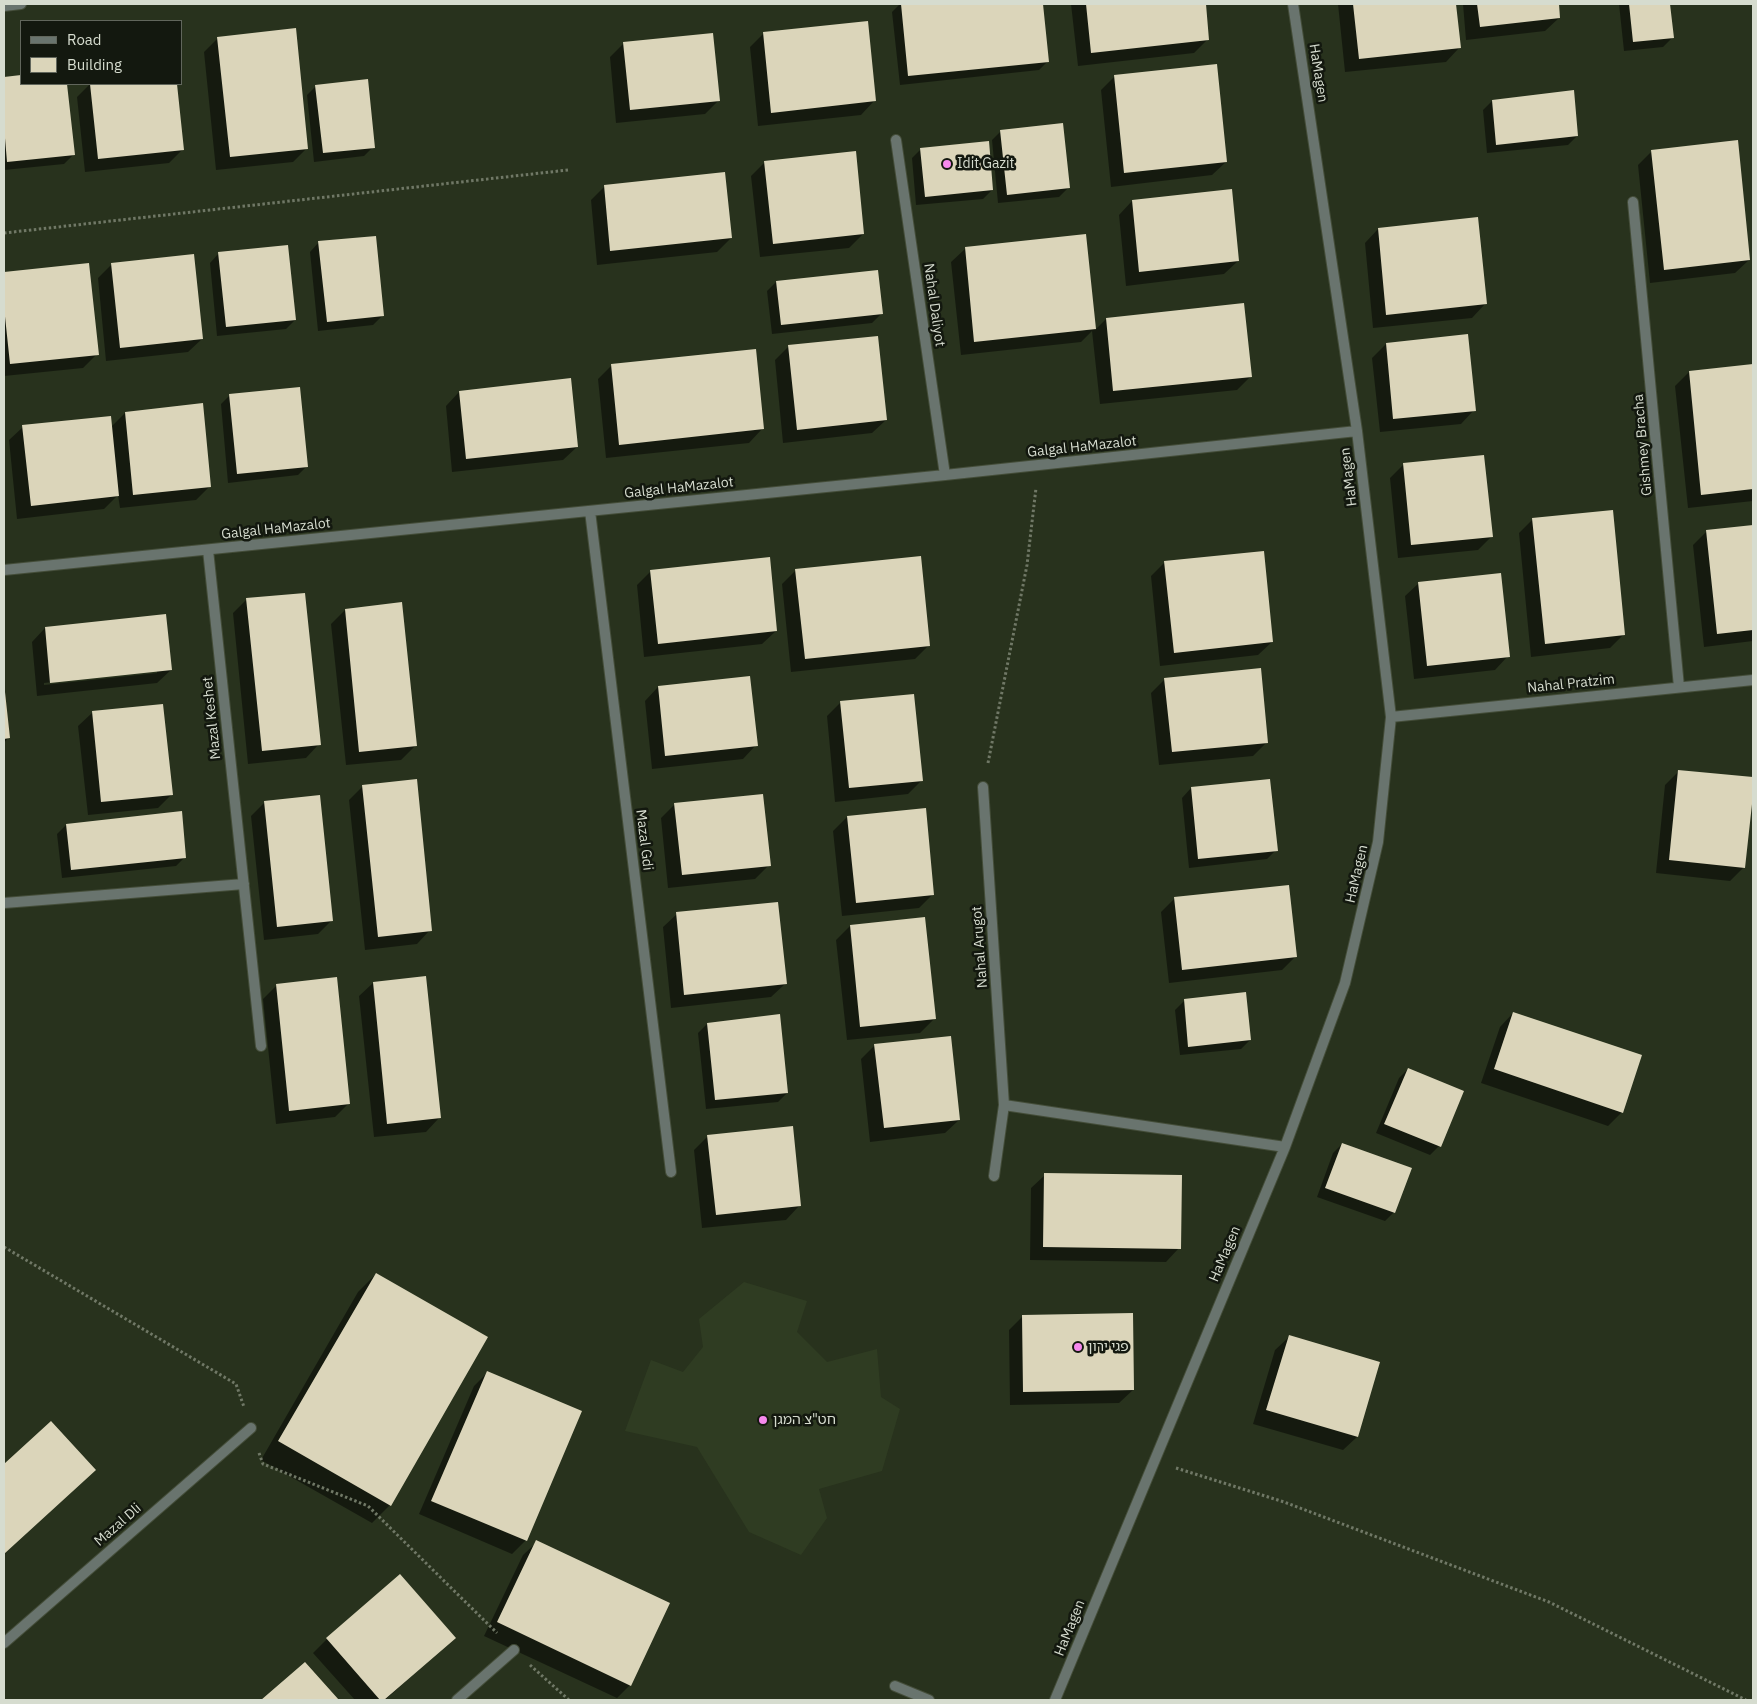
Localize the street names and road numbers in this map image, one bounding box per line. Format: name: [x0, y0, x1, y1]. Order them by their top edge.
street label: HaMagen: [1305, 42, 1331, 104]
street label: Nahal Daliyot: [920, 262, 948, 348]
street label: Gishmey Bracha: [1630, 393, 1656, 497]
street label: Galgal HaMazalot: [1027, 433, 1137, 461]
street label: HaMagen: [1337, 447, 1361, 507]
street label: Galgal HaMazalot: [624, 474, 734, 502]
street label: Galgal HaMazalot: [221, 515, 331, 543]
street label: Nahal Pratzim: [1526, 671, 1616, 697]
street label: Mazal Keshet: [199, 676, 225, 760]
street label: Mazal Gdi: [632, 809, 656, 871]
street label: HaMagen: [1342, 843, 1372, 905]
street label: Nahal Arugot: [969, 905, 991, 989]
street label: HaMagen: [1206, 1223, 1244, 1285]
street label: Mazal Dli: [91, 1500, 145, 1550]
street label: HaMagen: [1051, 1597, 1089, 1659]

